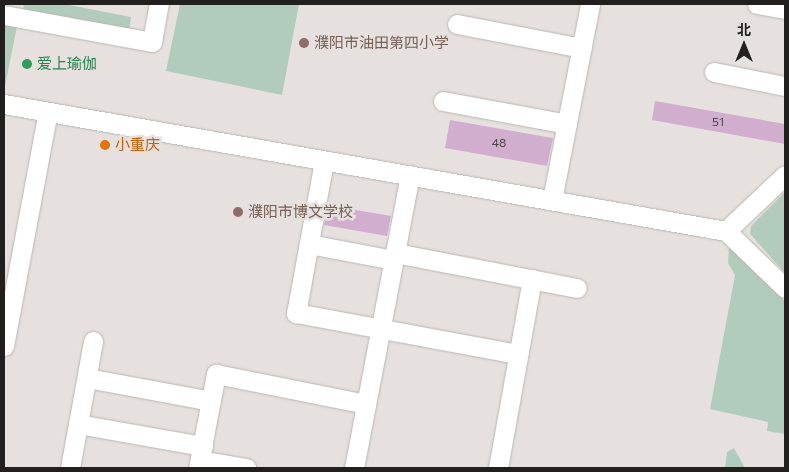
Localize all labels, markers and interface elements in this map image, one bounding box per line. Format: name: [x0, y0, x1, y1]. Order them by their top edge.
north arrow: [719, 20, 769, 70]
text: 北: [737, 21, 751, 38]
place label: 濮阳市油田第四小学: [314, 34, 449, 52]
marker: 濮阳市油田第四小学: [298, 37, 310, 49]
place label: 爱上瑜伽: [37, 55, 97, 73]
marker: 爱上瑜伽: [21, 58, 33, 70]
house number: 51: [712, 115, 724, 129]
place label: 小重庆: [115, 136, 160, 154]
house number: 48: [492, 136, 506, 150]
marker: 小重庆: [99, 139, 111, 151]
place label: 濮阳市博文学校: [248, 203, 353, 221]
marker: 濮阳市博文学校: [232, 206, 244, 218]

